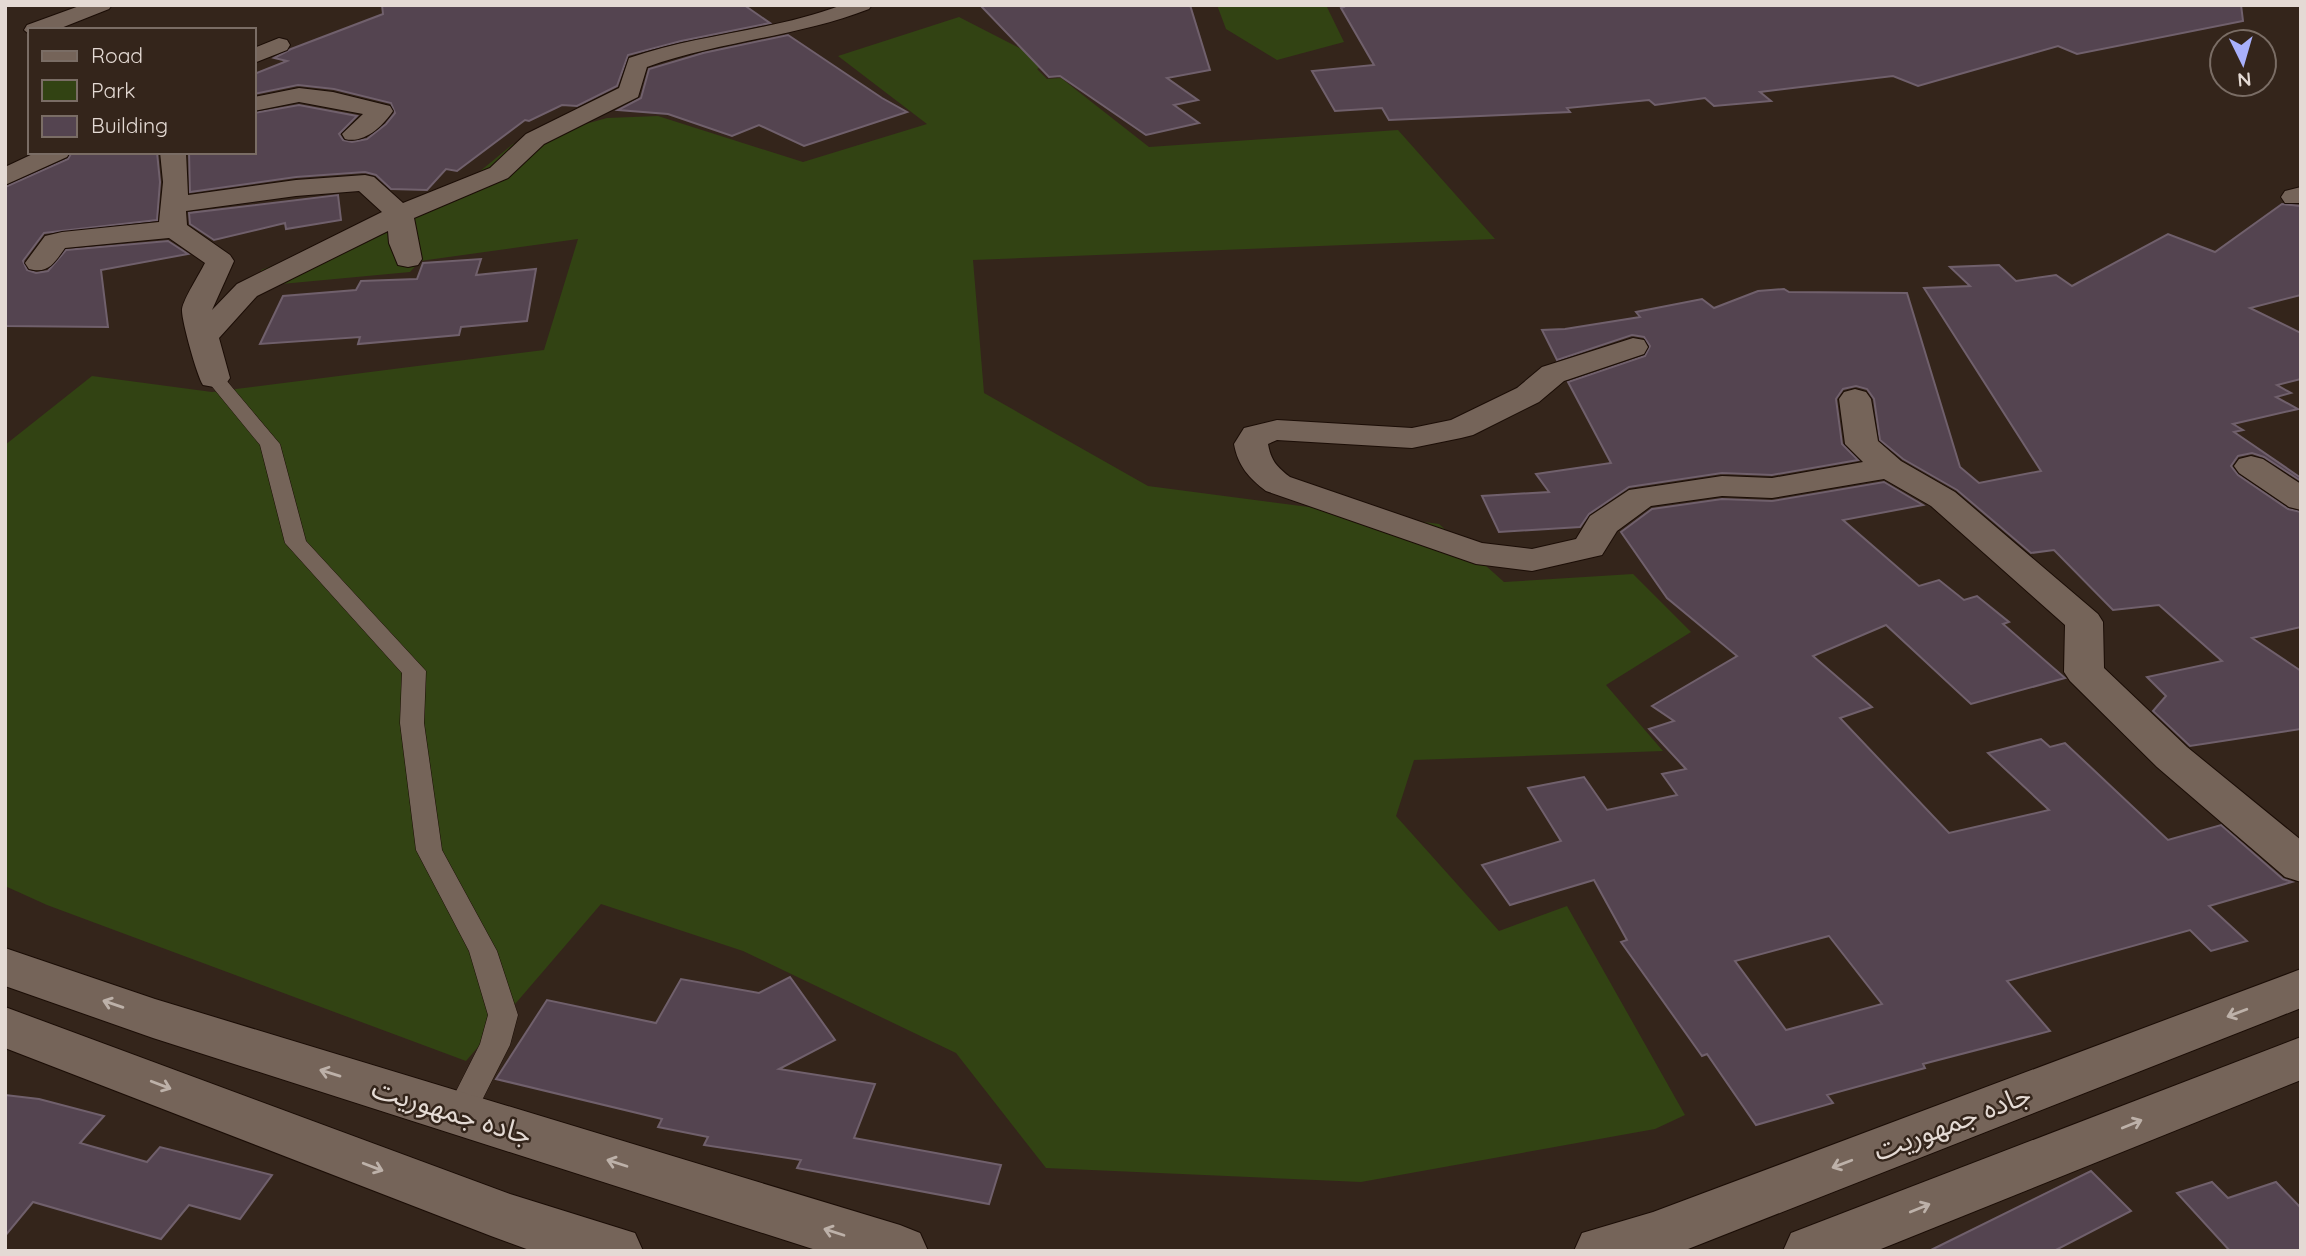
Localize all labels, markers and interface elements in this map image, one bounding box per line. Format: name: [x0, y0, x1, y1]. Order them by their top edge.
legend: [28, 28, 256, 154]
north arrow: [2208, 28, 2278, 98]
text: Road: [91, 42, 143, 68]
text: N: [2236, 67, 2252, 92]
text: Park: [91, 77, 135, 103]
text: Building: [91, 112, 168, 138]
one-way arrow: [103, 997, 125, 1010]
one-way arrow: [2227, 1007, 2248, 1020]
one-way arrow: [319, 1066, 341, 1079]
street label: جاده جمهوریت: [368, 1070, 536, 1151]
street label: جاده جمهوریت: [1868, 1076, 2035, 1168]
one-way arrow: [150, 1080, 171, 1093]
one-way arrow: [2121, 1117, 2142, 1130]
one-way arrow: [607, 1156, 629, 1168]
one-way arrow: [1831, 1159, 1853, 1172]
one-way arrow: [362, 1161, 384, 1174]
one-way arrow: [1909, 1200, 1931, 1213]
one-way arrow: [824, 1224, 846, 1237]

